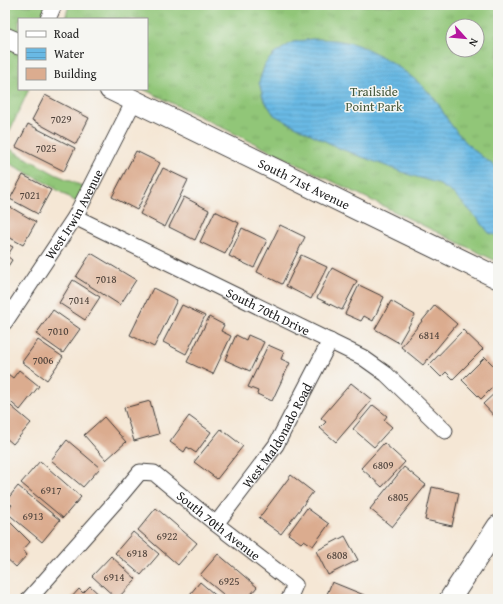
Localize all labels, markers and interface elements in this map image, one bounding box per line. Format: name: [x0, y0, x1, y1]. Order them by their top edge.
legend: [18, 18, 148, 90]
north arrow: [445, 18, 485, 58]
text: Road: [54, 25, 80, 42]
text: N: [465, 36, 483, 50]
text: Water: [54, 45, 84, 62]
text: Building: [54, 65, 97, 82]
park label: Trailside Point Park: [345, 82, 403, 116]
house number: 7029: [50, 111, 72, 127]
house number: 7025: [35, 140, 57, 156]
street label: South 71st Avenue: [255, 153, 353, 214]
street label: West Irwin Avenue: [40, 166, 107, 263]
house number: 7021: [19, 187, 41, 203]
house number: 7018: [95, 271, 117, 287]
street label: South 70th Drive: [223, 283, 313, 340]
house number: 7014: [68, 292, 90, 308]
house number: 7010: [47, 323, 69, 339]
house number: 6814: [418, 327, 440, 343]
house number: 7006: [32, 352, 54, 368]
street label: West Maldonado Road: [237, 379, 316, 492]
house number: 6809: [372, 457, 394, 473]
house number: 6917: [40, 482, 62, 498]
street label: South 70th Avenue: [173, 486, 265, 565]
house number: 6805: [387, 489, 409, 505]
house number: 6913: [22, 508, 44, 524]
house number: 6922: [156, 528, 178, 544]
house number: 6918: [126, 545, 148, 561]
house number: 6808: [326, 547, 348, 563]
house number: 6914: [103, 569, 125, 585]
house number: 6925: [218, 573, 240, 589]

